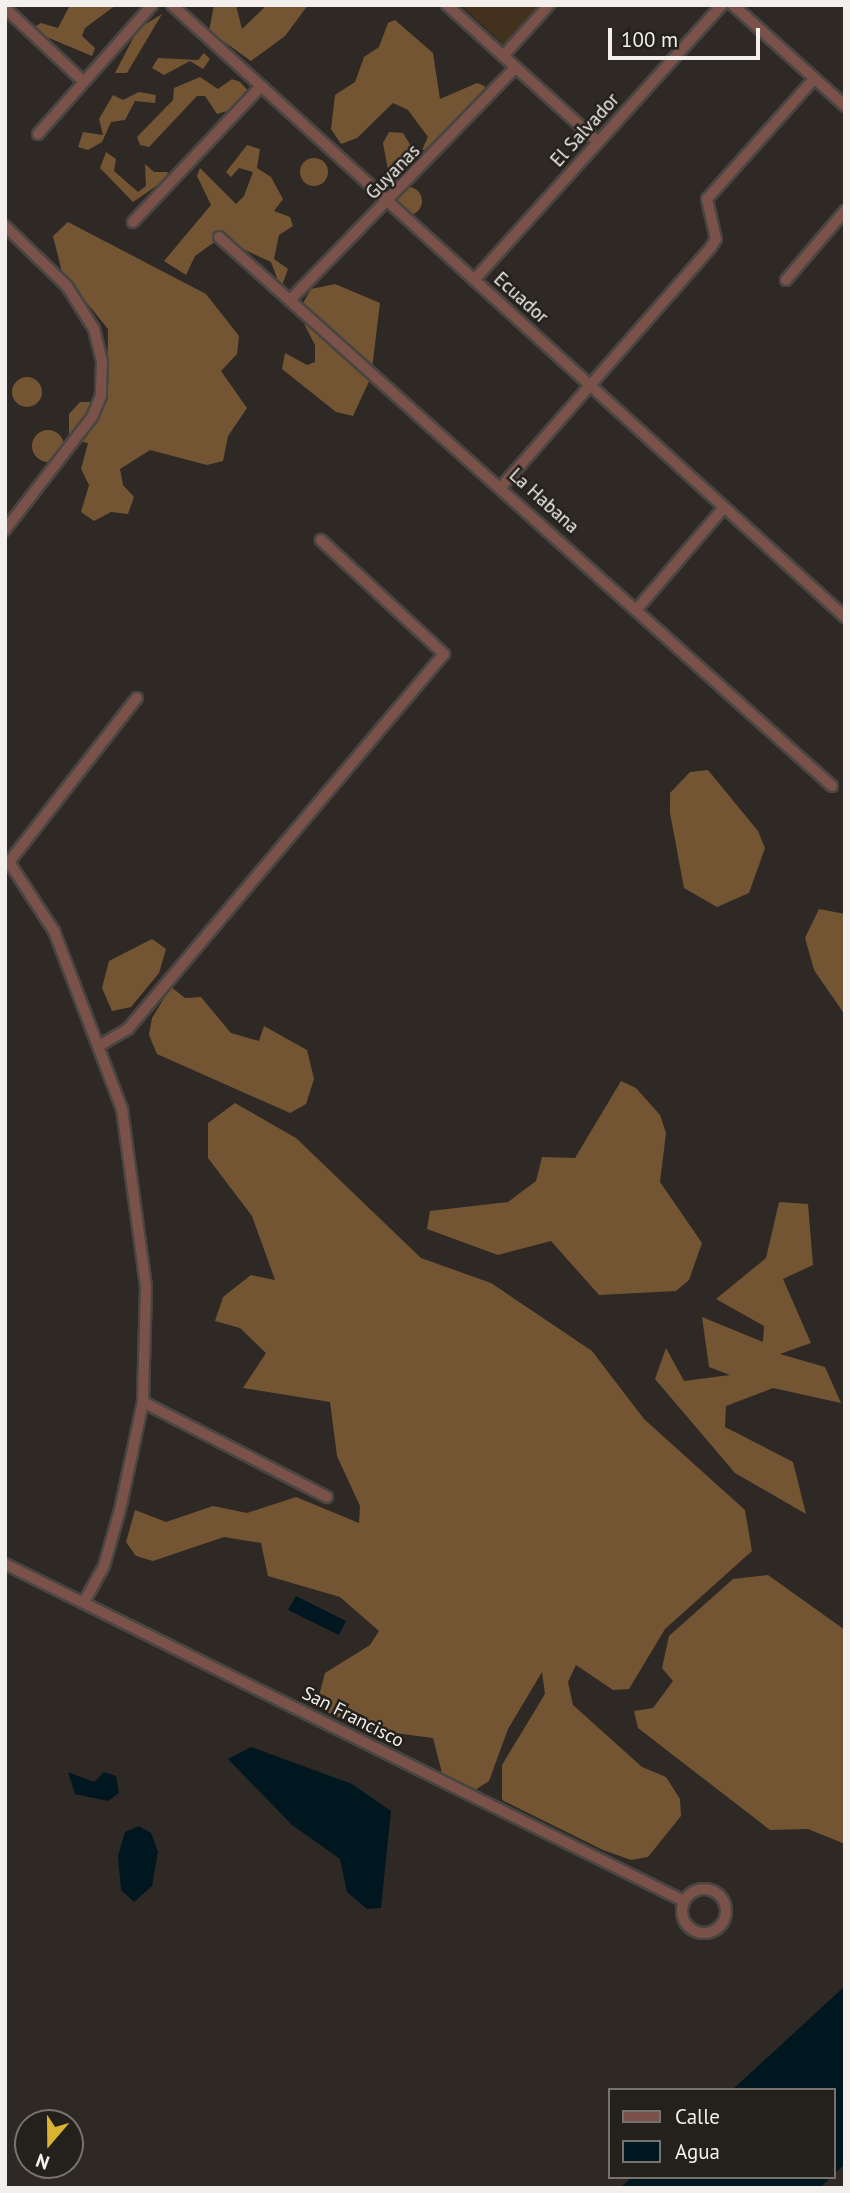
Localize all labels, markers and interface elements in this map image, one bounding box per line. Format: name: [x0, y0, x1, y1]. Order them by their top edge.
scale bar: [612, 14, 764, 58]
text: 100 m: [621, 26, 678, 53]
street label: El Salvador: [546, 88, 624, 172]
street label: Guyanas: [361, 140, 425, 204]
street label: Ecuador: [489, 268, 553, 328]
street label: La Habana: [505, 464, 583, 538]
street label: San Francisco: [298, 1682, 408, 1752]
legend: [608, 2088, 836, 2179]
text: Calle: [675, 2103, 720, 2130]
north arrow: [14, 2109, 84, 2179]
text: Agua: [675, 2138, 720, 2165]
text: N: [33, 2148, 52, 2175]

